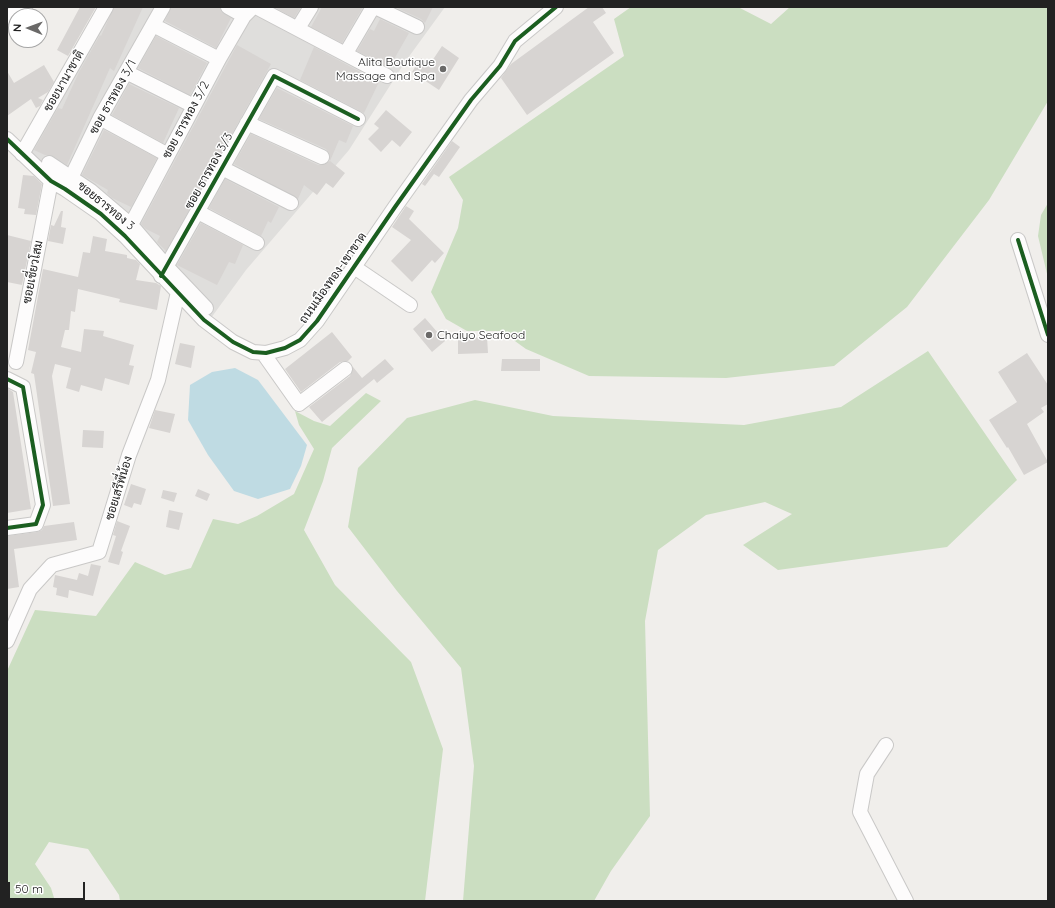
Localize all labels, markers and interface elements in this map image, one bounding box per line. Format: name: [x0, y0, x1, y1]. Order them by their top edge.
north arrow: [8, 8, 48, 48]
text: N: [10, 24, 24, 32]
street label: ซอยนานาชาติ: [41, 48, 87, 114]
place label: Alita Boutique Massage and Spa: [336, 55, 435, 83]
street label: ซอย ธารทอง 3/1: [86, 57, 140, 137]
marker: Alita Boutique Massage and Spa: [438, 64, 448, 74]
street label: ซอย ธารทอง 3/2: [160, 79, 212, 161]
street label: ซอย ธารทอง 3/3: [182, 130, 236, 212]
street label: ซอยธารทอง 3: [75, 179, 137, 233]
street label: ถนนเมืองทอง-เขาขาด: [296, 230, 370, 326]
street label: ซอยเชี่ยวโสม: [20, 239, 46, 305]
place label: Chaiyo Seafood: [437, 328, 525, 342]
marker: Chaiyo Seafood: [424, 330, 434, 340]
street label: ซอยเสรีพี่น้อง: [102, 454, 136, 522]
scale bar: [10, 874, 87, 900]
text: 50 m: [15, 881, 43, 896]

